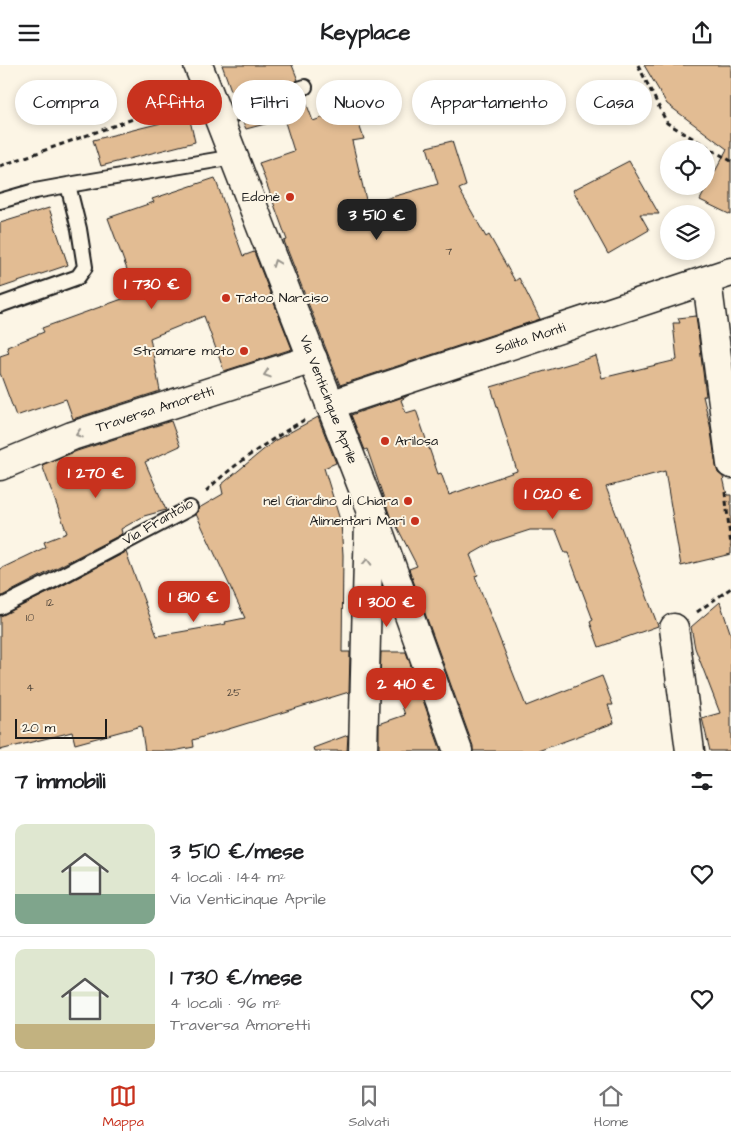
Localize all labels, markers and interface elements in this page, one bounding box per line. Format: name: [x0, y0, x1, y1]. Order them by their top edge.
text: Keyplace: [320, 17, 411, 48]
icon: menu: [15, 19, 43, 47]
icon: share: [688, 19, 716, 47]
chip: Compra: [15, 80, 117, 125]
chip: Affitta: [127, 80, 222, 125]
chip: Filtri: [232, 80, 306, 125]
chip: Nuovo: [316, 80, 402, 125]
chip: Appartamento: [412, 80, 566, 125]
chip: Casa: [576, 80, 652, 125]
map controls: [660, 140, 715, 260]
button: locate: [660, 140, 715, 195]
place label: Edonè: [242, 187, 280, 207]
marker: Edonè: [284, 191, 296, 203]
pin: 3 510 €: [331, 199, 423, 241]
text: 3 510 €: [348, 204, 406, 226]
button: layers: [660, 205, 715, 260]
house number: 7: [446, 244, 453, 259]
one-way arrow: [272, 259, 282, 268]
pin: 1 730 €: [106, 267, 198, 310]
text: 1 730 €: [124, 273, 180, 295]
place label: Tatoo Narciso: [236, 288, 328, 308]
marker: Tatoo Narciso: [220, 292, 232, 304]
street label: Salita Monti: [492, 318, 568, 360]
street label: Via Venticinque Aprile: [294, 332, 363, 467]
place label: Stramare moto: [133, 341, 234, 361]
marker: Stramare moto: [238, 345, 250, 357]
one-way arrow: [263, 368, 271, 378]
street label: Traversa Amoretti: [93, 381, 216, 438]
one-way arrow: [75, 428, 83, 438]
place label: Arilosa: [395, 431, 438, 451]
marker: Arilosa: [379, 435, 391, 447]
pin: 1 270 €: [50, 457, 142, 499]
text: 1 270 €: [68, 462, 124, 484]
pin: 1 020 €: [507, 477, 599, 520]
text: 1 020 €: [525, 483, 581, 505]
place label: nel Giardino di Chiara: [263, 491, 398, 511]
street label: Via Frantoio: [119, 494, 197, 550]
marker: nel Giardino di Chiara: [402, 495, 414, 507]
place label: Alimentari Mari: [309, 511, 405, 531]
marker: Alimentari Mari: [409, 515, 421, 527]
one-way arrow: [362, 558, 373, 566]
pin: 1 810 €: [148, 581, 240, 623]
pin: 1 300 €: [341, 585, 433, 628]
text: 1 810 €: [169, 586, 219, 608]
text: 1 300 €: [359, 591, 415, 613]
house number: 12: [46, 595, 55, 610]
house number: 10: [26, 610, 34, 625]
pin: 2 410 €: [360, 667, 452, 710]
text: 2 410 €: [377, 673, 435, 695]
house number: 4: [26, 680, 34, 695]
house number: 25: [227, 685, 241, 700]
scale bar: [15, 716, 108, 739]
text: 20 m: [22, 718, 55, 738]
text: 7 immobili: [15, 767, 105, 796]
icon: filters: [688, 767, 716, 795]
text: 3 510 €/mese: [170, 837, 304, 866]
icon: home: [55, 844, 115, 904]
icon: heart: [688, 860, 716, 888]
text: 4 locali · 144 m²: [170, 866, 286, 888]
text: Via Venticinque Aprile: [170, 888, 326, 910]
text: 1 730 €/mese: [170, 963, 302, 992]
icon: home: [55, 969, 115, 1029]
icon: heart: [688, 985, 716, 1013]
text: 4 locali · 96 m²: [170, 992, 281, 1014]
text: Traversa Amoretti: [170, 1014, 310, 1036]
tab: Mappa: [102, 1082, 144, 1132]
tab: Salvati: [349, 1082, 389, 1132]
tab: Home: [594, 1082, 629, 1132]

